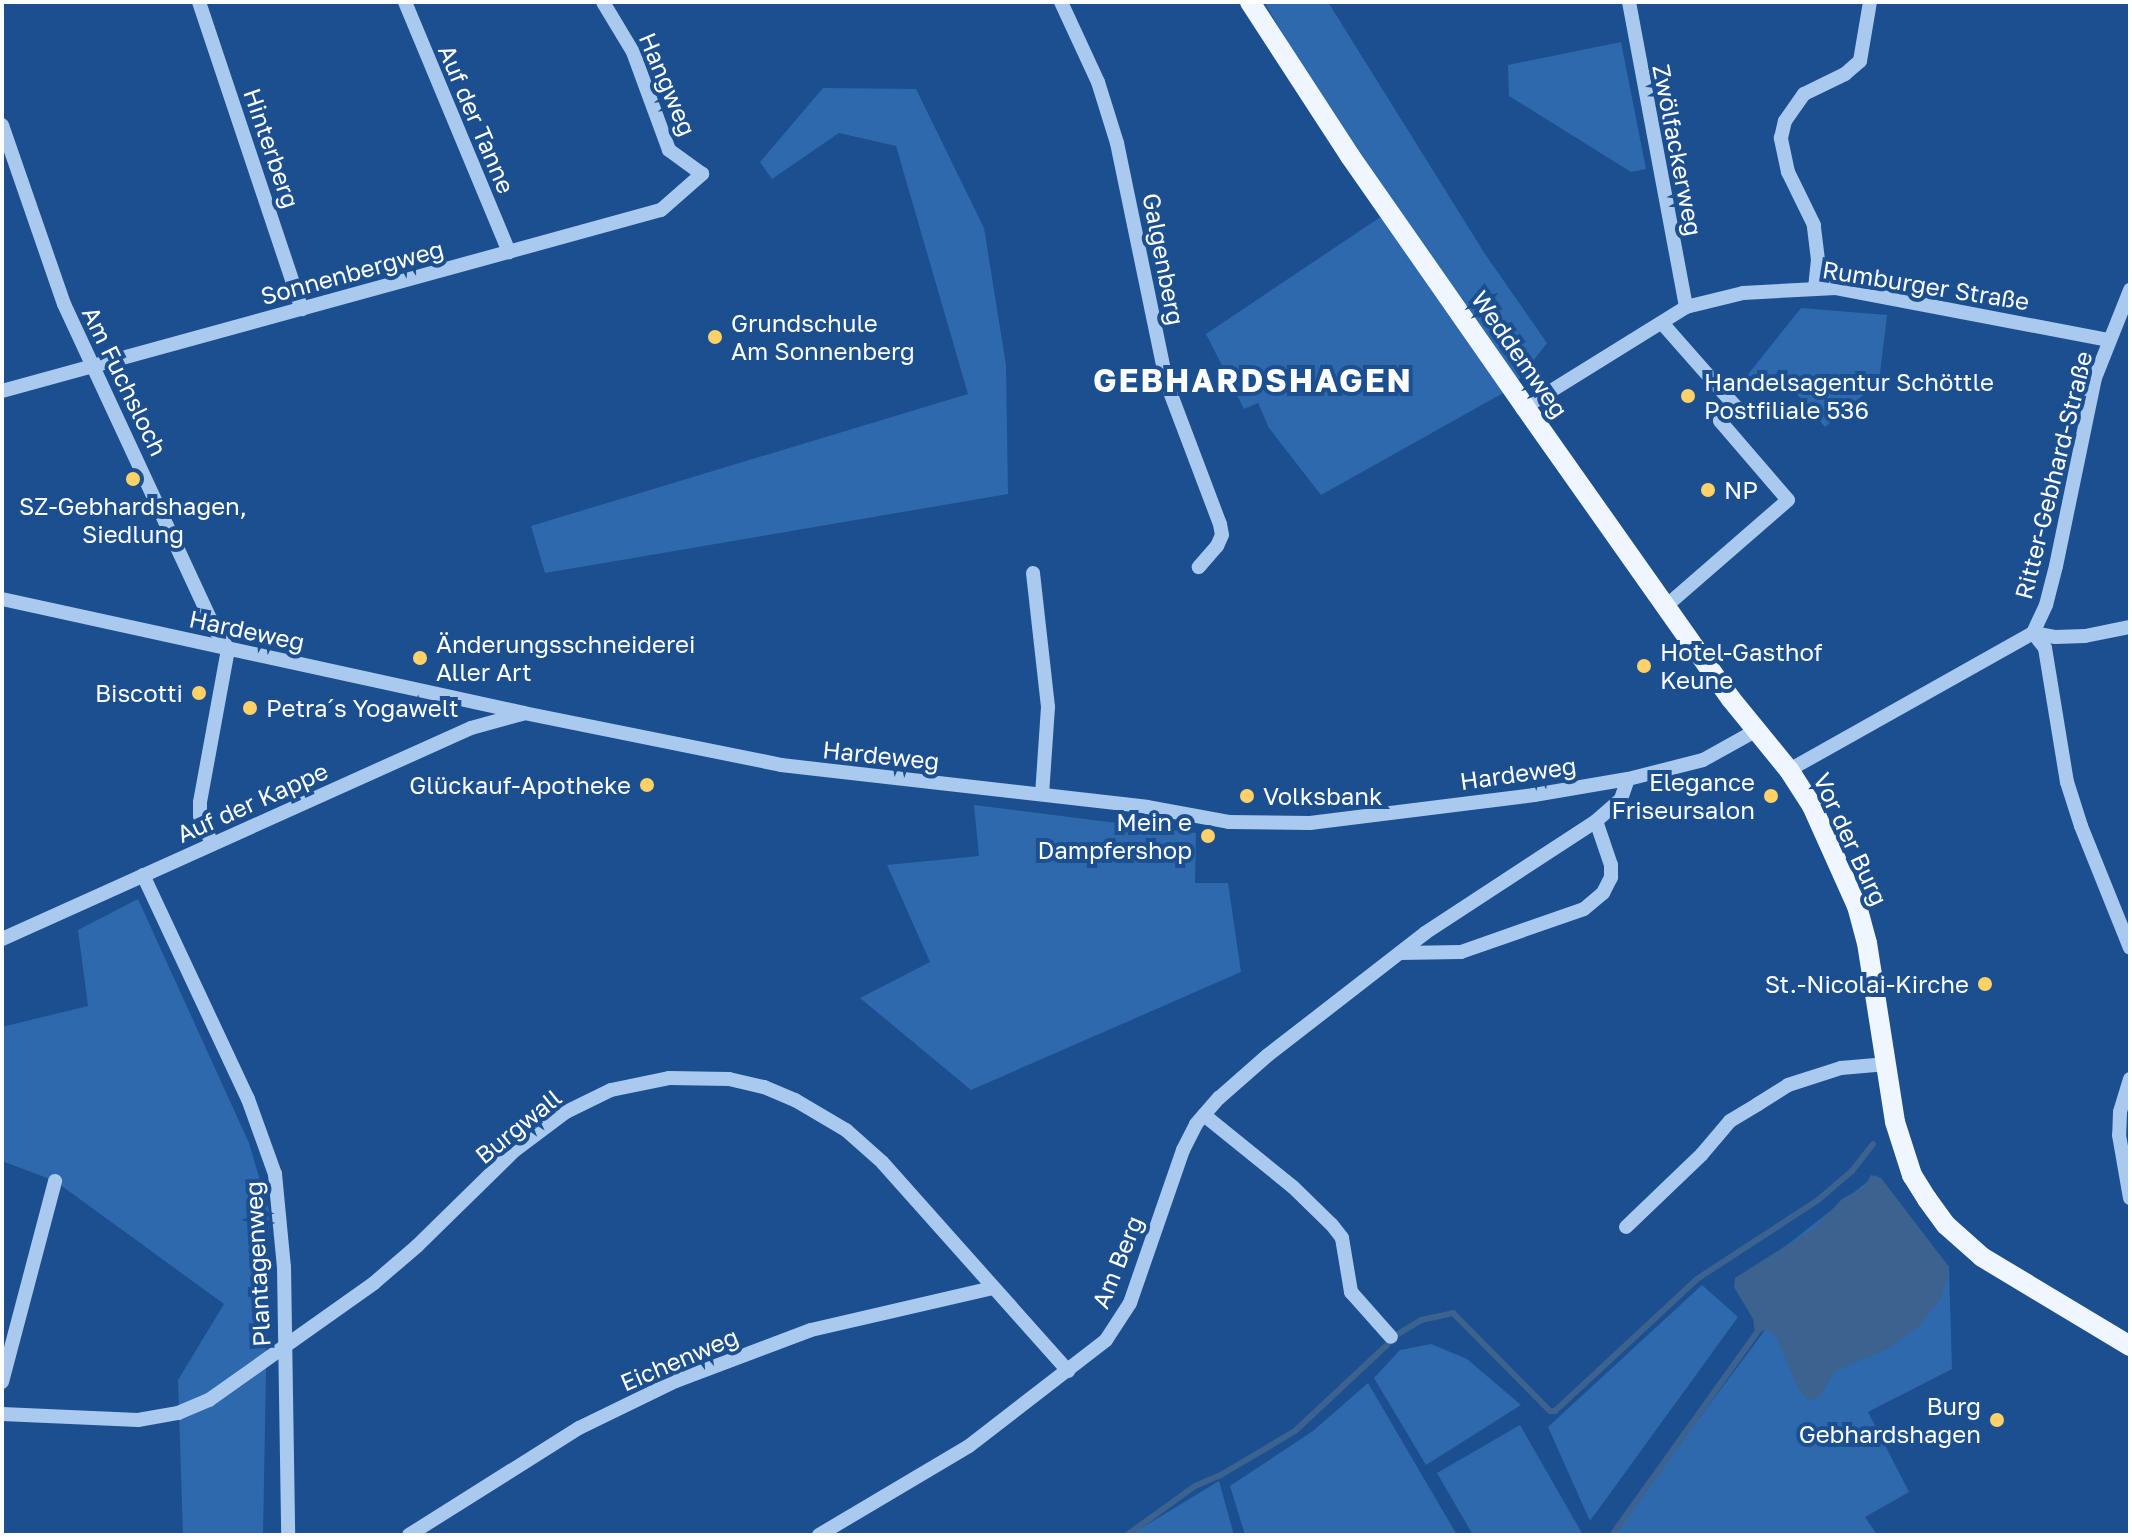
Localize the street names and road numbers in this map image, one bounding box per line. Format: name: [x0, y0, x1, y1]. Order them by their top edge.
street label: Hangweg: [633, 28, 703, 140]
street label: Auf der Tanne: [433, 40, 521, 198]
street label: Zwölfackerweg: [1647, 62, 1709, 238]
street label: Hinterberg: [238, 84, 306, 212]
street label: Galgenberg: [1137, 191, 1191, 327]
street label: Sonnenbergweg: [257, 234, 447, 310]
street label: Rumburger Straße: [1821, 254, 2031, 316]
street label: Weddemweg: [1466, 285, 1574, 423]
street label: Am Fuchsloch: [76, 302, 174, 460]
street label: Ritter-Gebhard-Straße: [2008, 348, 2098, 602]
street label: Hardeweg: [187, 604, 307, 656]
street label: Hardeweg: [821, 735, 941, 775]
street label: Hardeweg: [1458, 751, 1578, 795]
street label: Auf der Kappe: [172, 756, 332, 848]
street label: Vor der Burg: [1808, 768, 1894, 910]
street label: Burgwall: [469, 1083, 567, 1169]
street label: Plantagenweg: [238, 1180, 276, 1348]
street label: Am Berg: [1085, 1212, 1149, 1312]
street label: Eichenweg: [616, 1321, 742, 1397]

